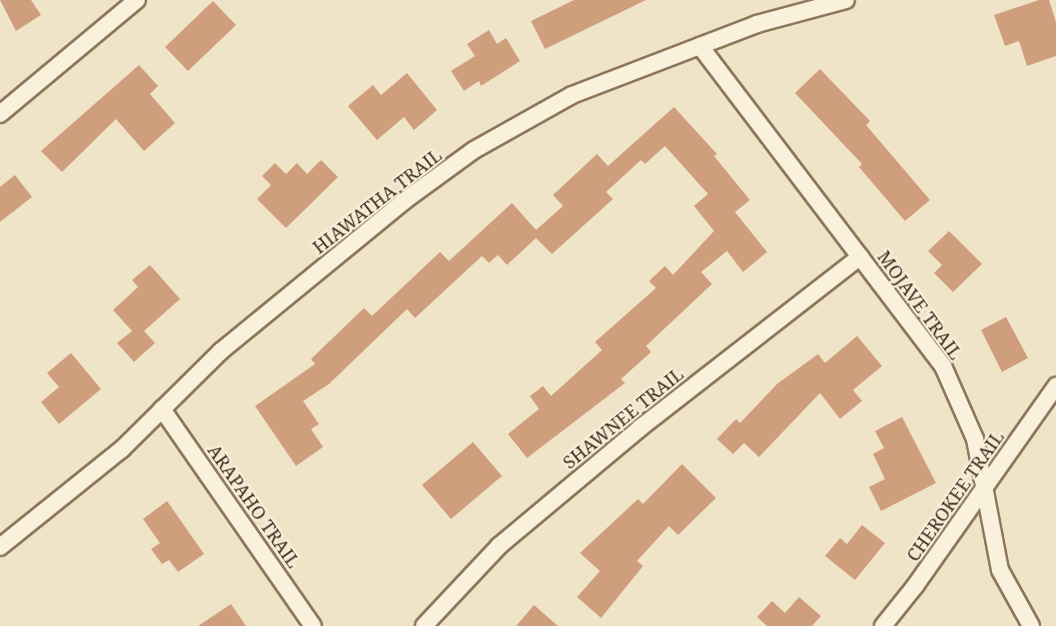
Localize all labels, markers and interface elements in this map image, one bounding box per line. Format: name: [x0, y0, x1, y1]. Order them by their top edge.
street label: HIAWATHA TRAIL: [308, 144, 446, 258]
street label: MOJAVE TRAIL: [873, 246, 967, 364]
street label: SHAWNEE TRAIL: [558, 363, 688, 473]
street label: CHEROKEE TRAIL: [902, 427, 1008, 565]
street label: ARAPAHO TRAIL: [203, 440, 305, 572]

